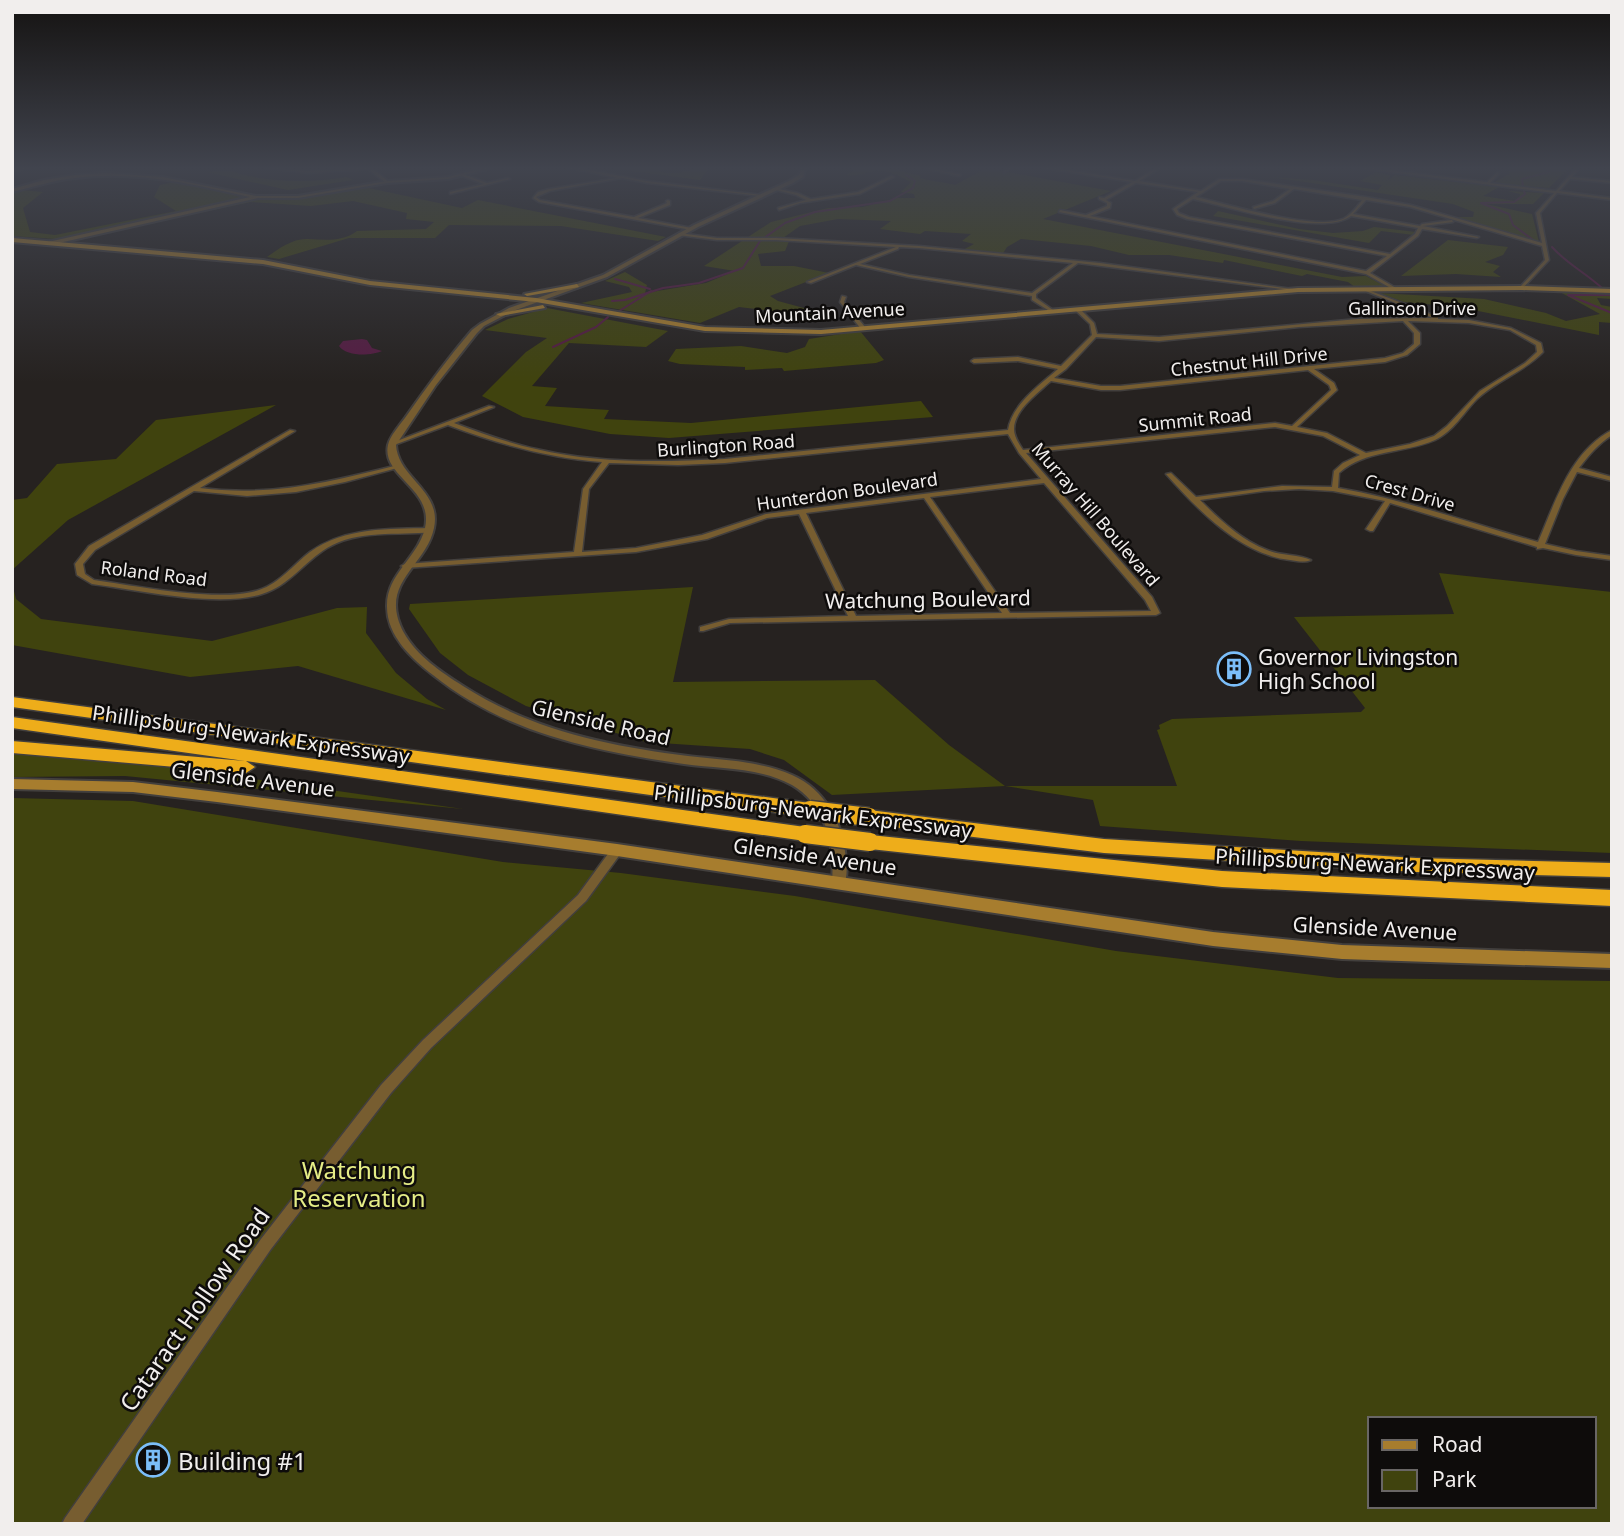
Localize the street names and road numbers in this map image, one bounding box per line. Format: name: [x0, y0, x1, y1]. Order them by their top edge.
street label: Mountain Avenue: [755, 296, 905, 328]
street label: Gallinson Drive: [1348, 296, 1476, 320]
street label: Chestnut Hill Drive: [1169, 341, 1329, 381]
street label: Summit Road: [1137, 401, 1253, 437]
street label: Burlington Road: [656, 428, 796, 462]
street label: Murray Hill Boulevard: [1027, 437, 1165, 591]
street label: Hunterdon Boulevard: [755, 466, 939, 516]
street label: Crest Drive: [1362, 468, 1458, 516]
street label: Roland Road: [99, 555, 209, 591]
street label: Watchung Boulevard: [825, 583, 1031, 615]
street label: Glenside Road: [529, 692, 673, 752]
street label: Phillipsburg-Newark Expressway: [90, 698, 412, 770]
street label: Glenside Avenue: [169, 755, 337, 803]
street label: Phillipsburg-Newark Expressway: [652, 778, 974, 844]
street label: Glenside Avenue: [731, 831, 899, 881]
street label: Phillipsburg-Newark Expressway: [1214, 842, 1536, 886]
street label: Glenside Avenue: [1292, 910, 1458, 946]
street label: Cataract Hollow Road: [111, 1201, 277, 1417]

